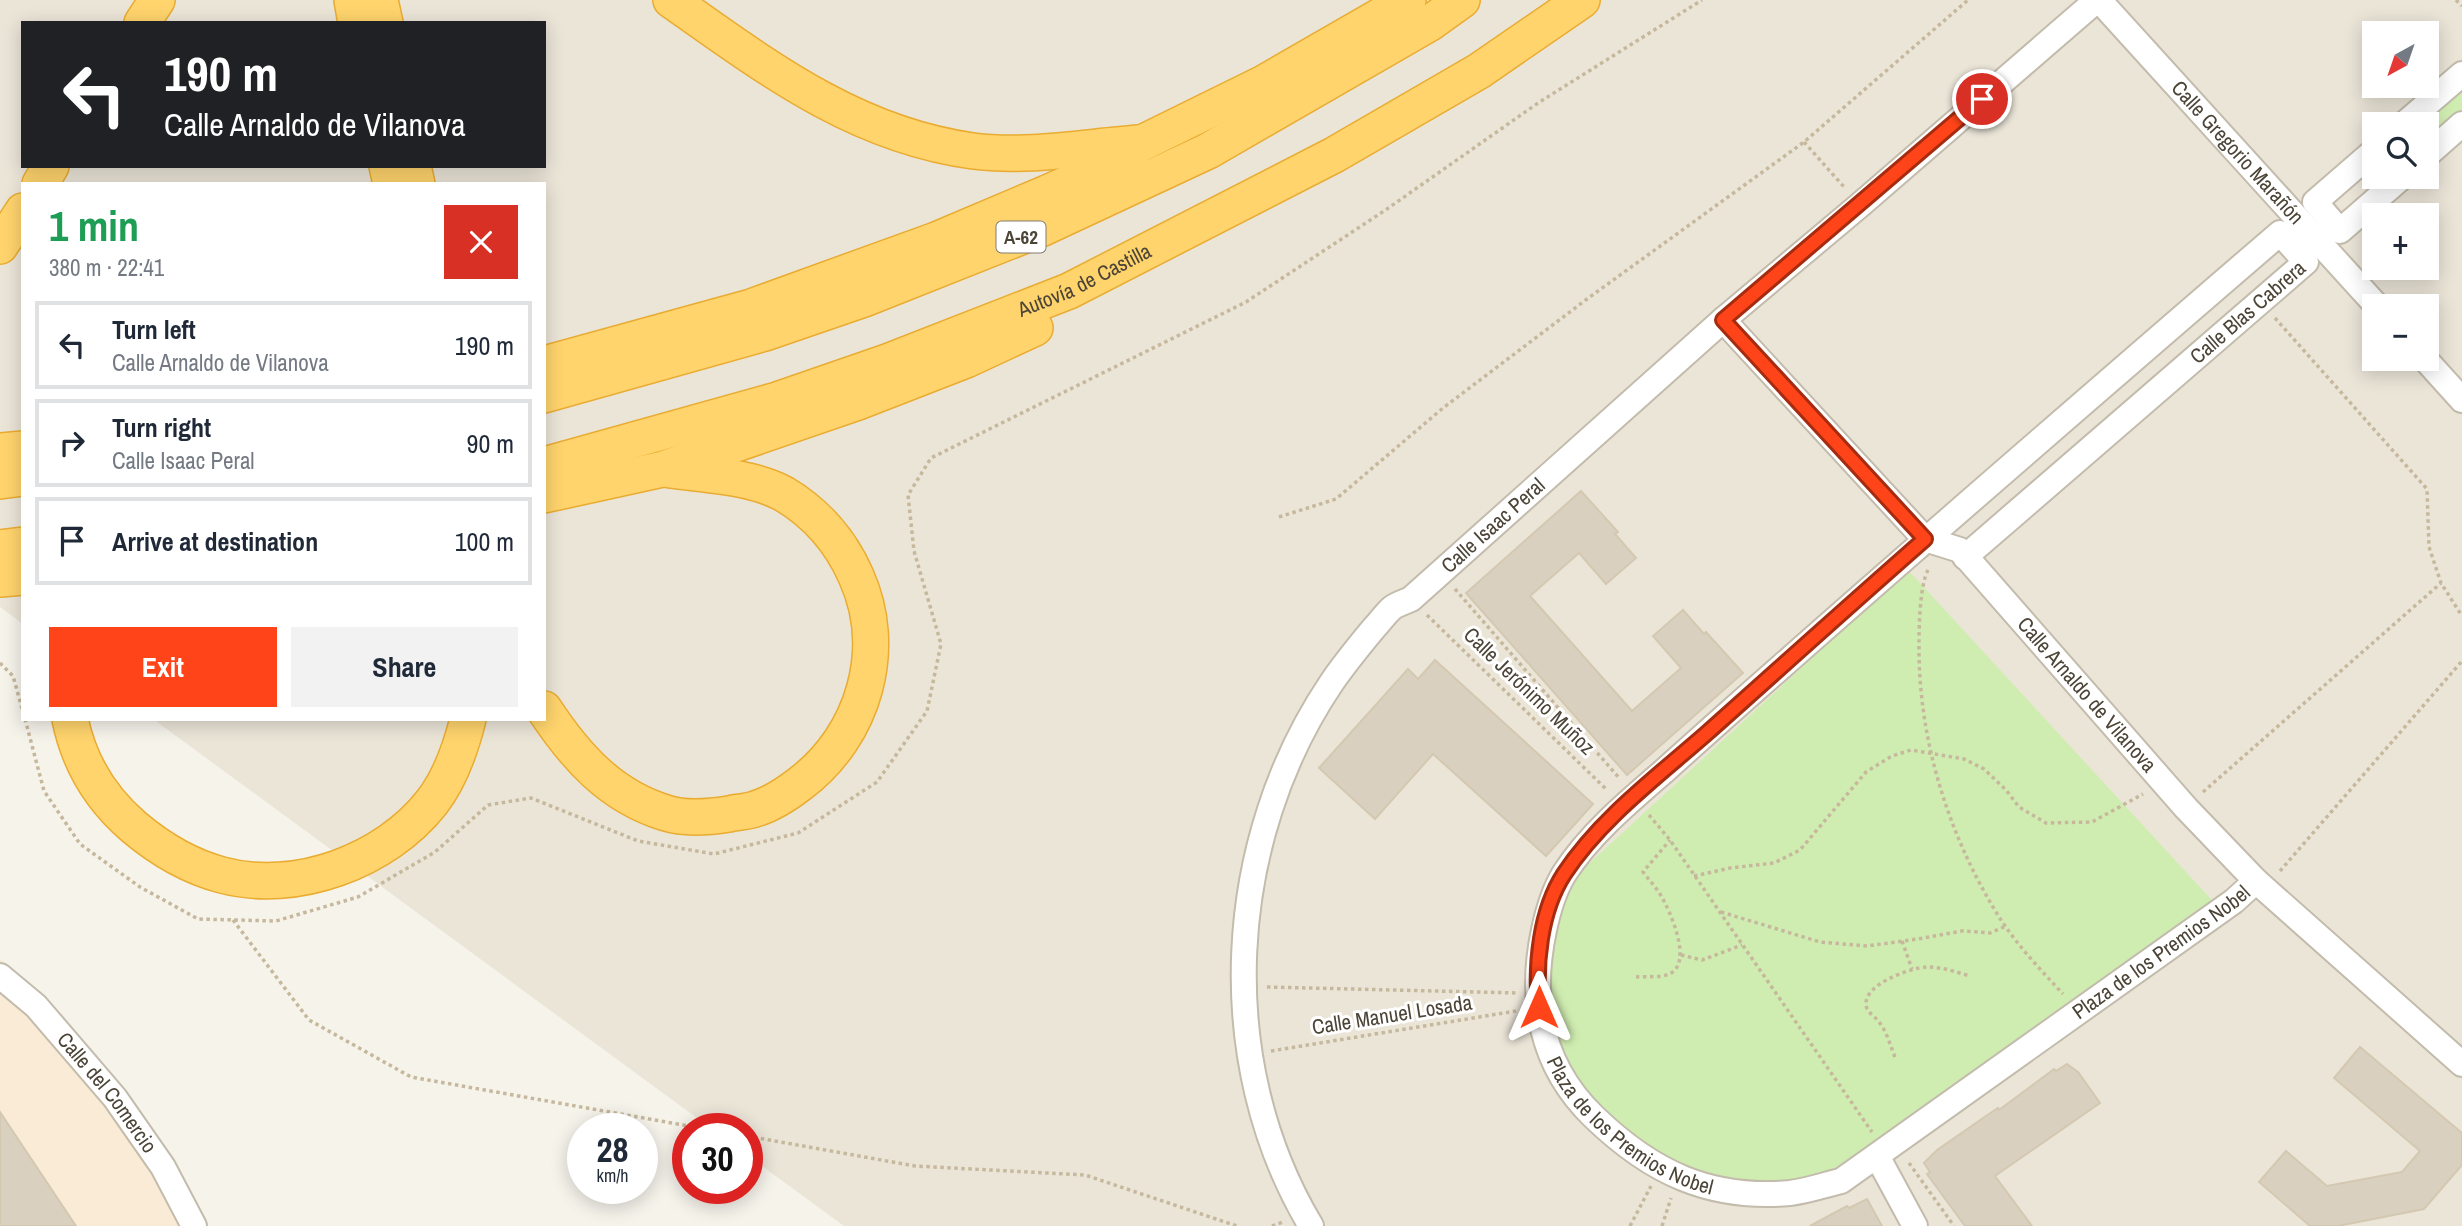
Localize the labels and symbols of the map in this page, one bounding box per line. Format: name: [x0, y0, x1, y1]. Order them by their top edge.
north arrow: [2362, 21, 2440, 98]
pin: [1952, 69, 2012, 129]
street label: Calle Gregorio Marañón: [2165, 74, 2311, 230]
road number: A-62: [996, 221, 1046, 252]
street label: Autovía de Castilla: [1012, 236, 1156, 324]
street label: Calle Blas Cabrera: [2183, 253, 2312, 370]
street label: Calle Isaac Peral: [1435, 471, 1551, 579]
street label: Calle Arnaldo de Vilanova: [2011, 610, 2164, 779]
street label: Calle Jerónimo Muñoz: [1457, 620, 1602, 761]
street label: Plaza de los Premios Nobel: [2066, 878, 2256, 1026]
position arrow: [1502, 970, 1576, 1044]
street label: Calle Manuel Losada: [1310, 987, 1474, 1041]
street label: Calle del Comercio: [51, 1026, 164, 1159]
street label: Plaza de los Premios Nobel: [1540, 1052, 1716, 1201]
speed limit sign: 30: [672, 1113, 763, 1204]

